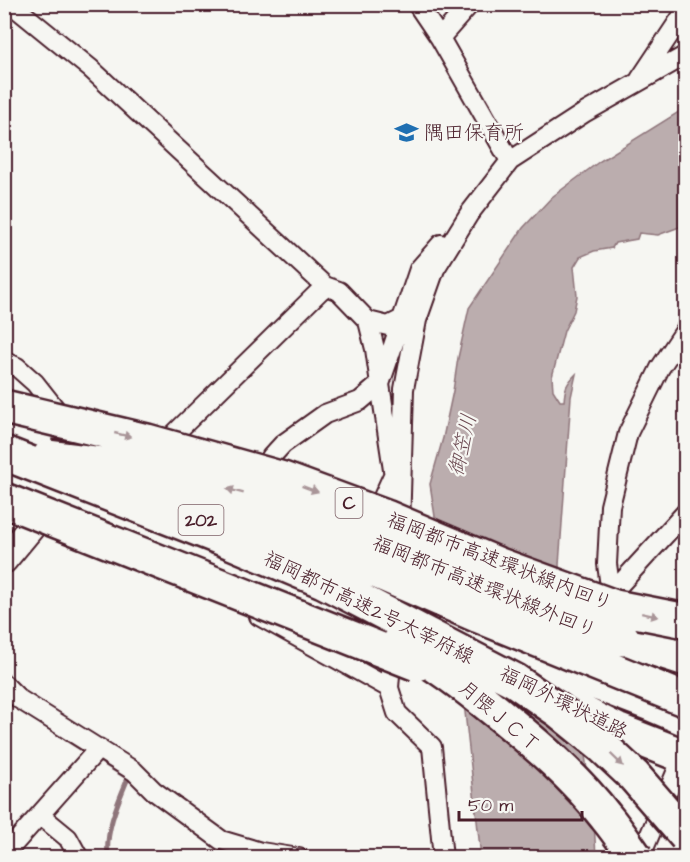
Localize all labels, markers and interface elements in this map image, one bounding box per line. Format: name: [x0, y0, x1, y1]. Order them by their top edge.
school or university icon: 隅田保育所: [393, 119, 419, 145]
place label: 隅田保育所: [424, 119, 524, 147]
water label: 御笠川: [441, 411, 484, 479]
one-way arrow: [113, 431, 132, 441]
one-way arrow: [301, 484, 319, 494]
one-way arrow: [226, 486, 244, 495]
road number: C: [336, 488, 362, 518]
road number: 202: [178, 505, 224, 535]
street label: 福岡都市高速環状線内回り: [383, 506, 617, 618]
street label: 福岡都市高速環状線外回り: [368, 529, 601, 645]
street label: 福岡都市高速2号太宰府線: [258, 545, 479, 671]
one-way arrow: [641, 611, 660, 620]
street label: 福岡外環状道路: [495, 660, 633, 746]
street label: 月隈ＪＣＴ: [452, 674, 547, 760]
one-way arrow: [609, 752, 623, 766]
scale bar: [459, 784, 582, 822]
text: 50 m: [468, 793, 513, 818]

